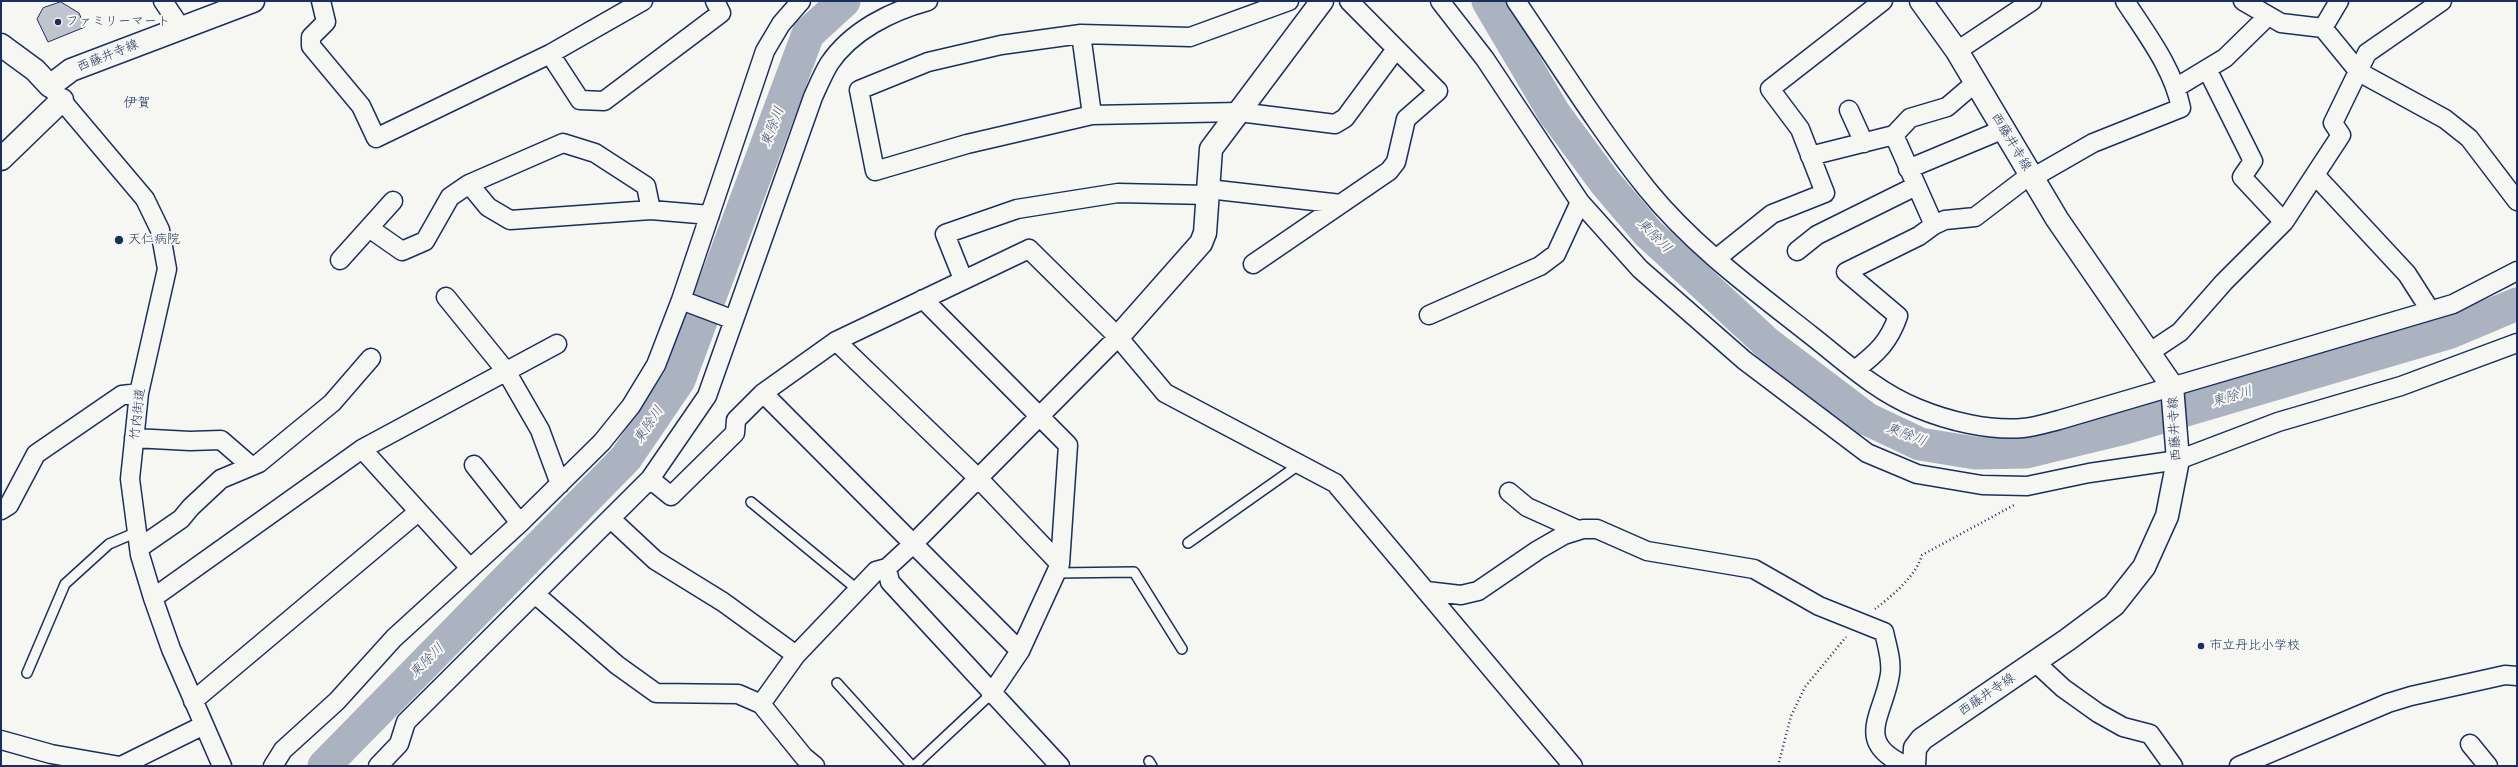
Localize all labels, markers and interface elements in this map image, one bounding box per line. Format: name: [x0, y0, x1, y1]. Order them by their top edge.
place label: ファミリーマート: [66, 14, 170, 30]
marker: ファミリーマート: [53, 17, 63, 27]
street label: 西藤井寺線: [75, 37, 141, 75]
district label: 伊賀: [123, 95, 151, 111]
water label: 東除川: [758, 104, 788, 150]
street label: 西藤井寺線: [1988, 110, 2034, 174]
water label: 東除川: [1633, 215, 1675, 257]
place label: 天仁病院: [128, 232, 180, 248]
marker: 天仁病院: [113, 234, 125, 246]
water label: 東除川: [2209, 383, 2255, 411]
street label: 竹内街道: [127, 387, 149, 441]
street label: 西藤井寺線: [2166, 396, 2184, 462]
water label: 東除川: [630, 403, 668, 447]
water label: 東除川: [1883, 420, 1929, 450]
place label: 市立丹比小学校: [2209, 638, 2300, 654]
water label: 東除川: [406, 640, 448, 682]
marker: 市立丹比小学校: [2196, 641, 2206, 651]
street label: 西藤井寺線: [1956, 670, 2018, 720]

